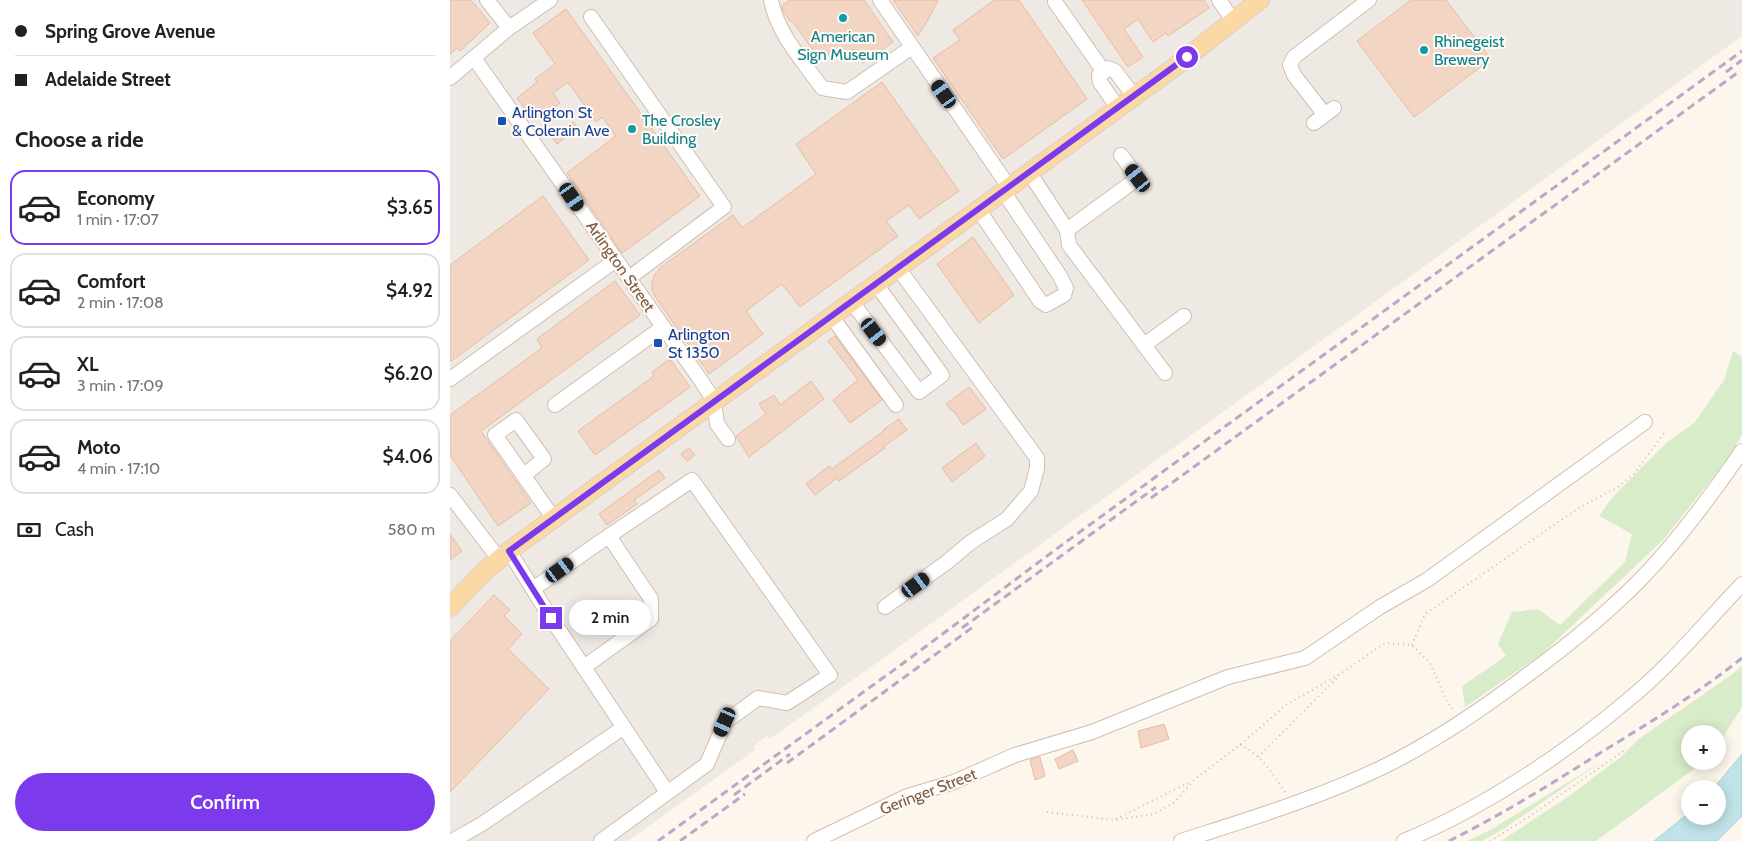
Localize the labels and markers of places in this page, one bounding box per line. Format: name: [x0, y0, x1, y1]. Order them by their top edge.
marker: American Sign Museum: [837, 12, 849, 24]
place label: American Sign Museum: [797, 27, 889, 64]
place label: Rhinegeist Brewery: [1434, 32, 1505, 69]
marker: Rhinegeist Brewery: [1418, 44, 1430, 56]
place label: Arlington St & Colerain Ave: [512, 103, 609, 140]
place label: The Crosley Building: [642, 111, 721, 148]
marker: Arlington St & Colerain Ave: [496, 115, 508, 127]
marker: The Crosley Building: [626, 123, 638, 135]
place label: Arlington St 1350: [668, 325, 730, 362]
marker: Arlington St 1350: [652, 337, 664, 349]

